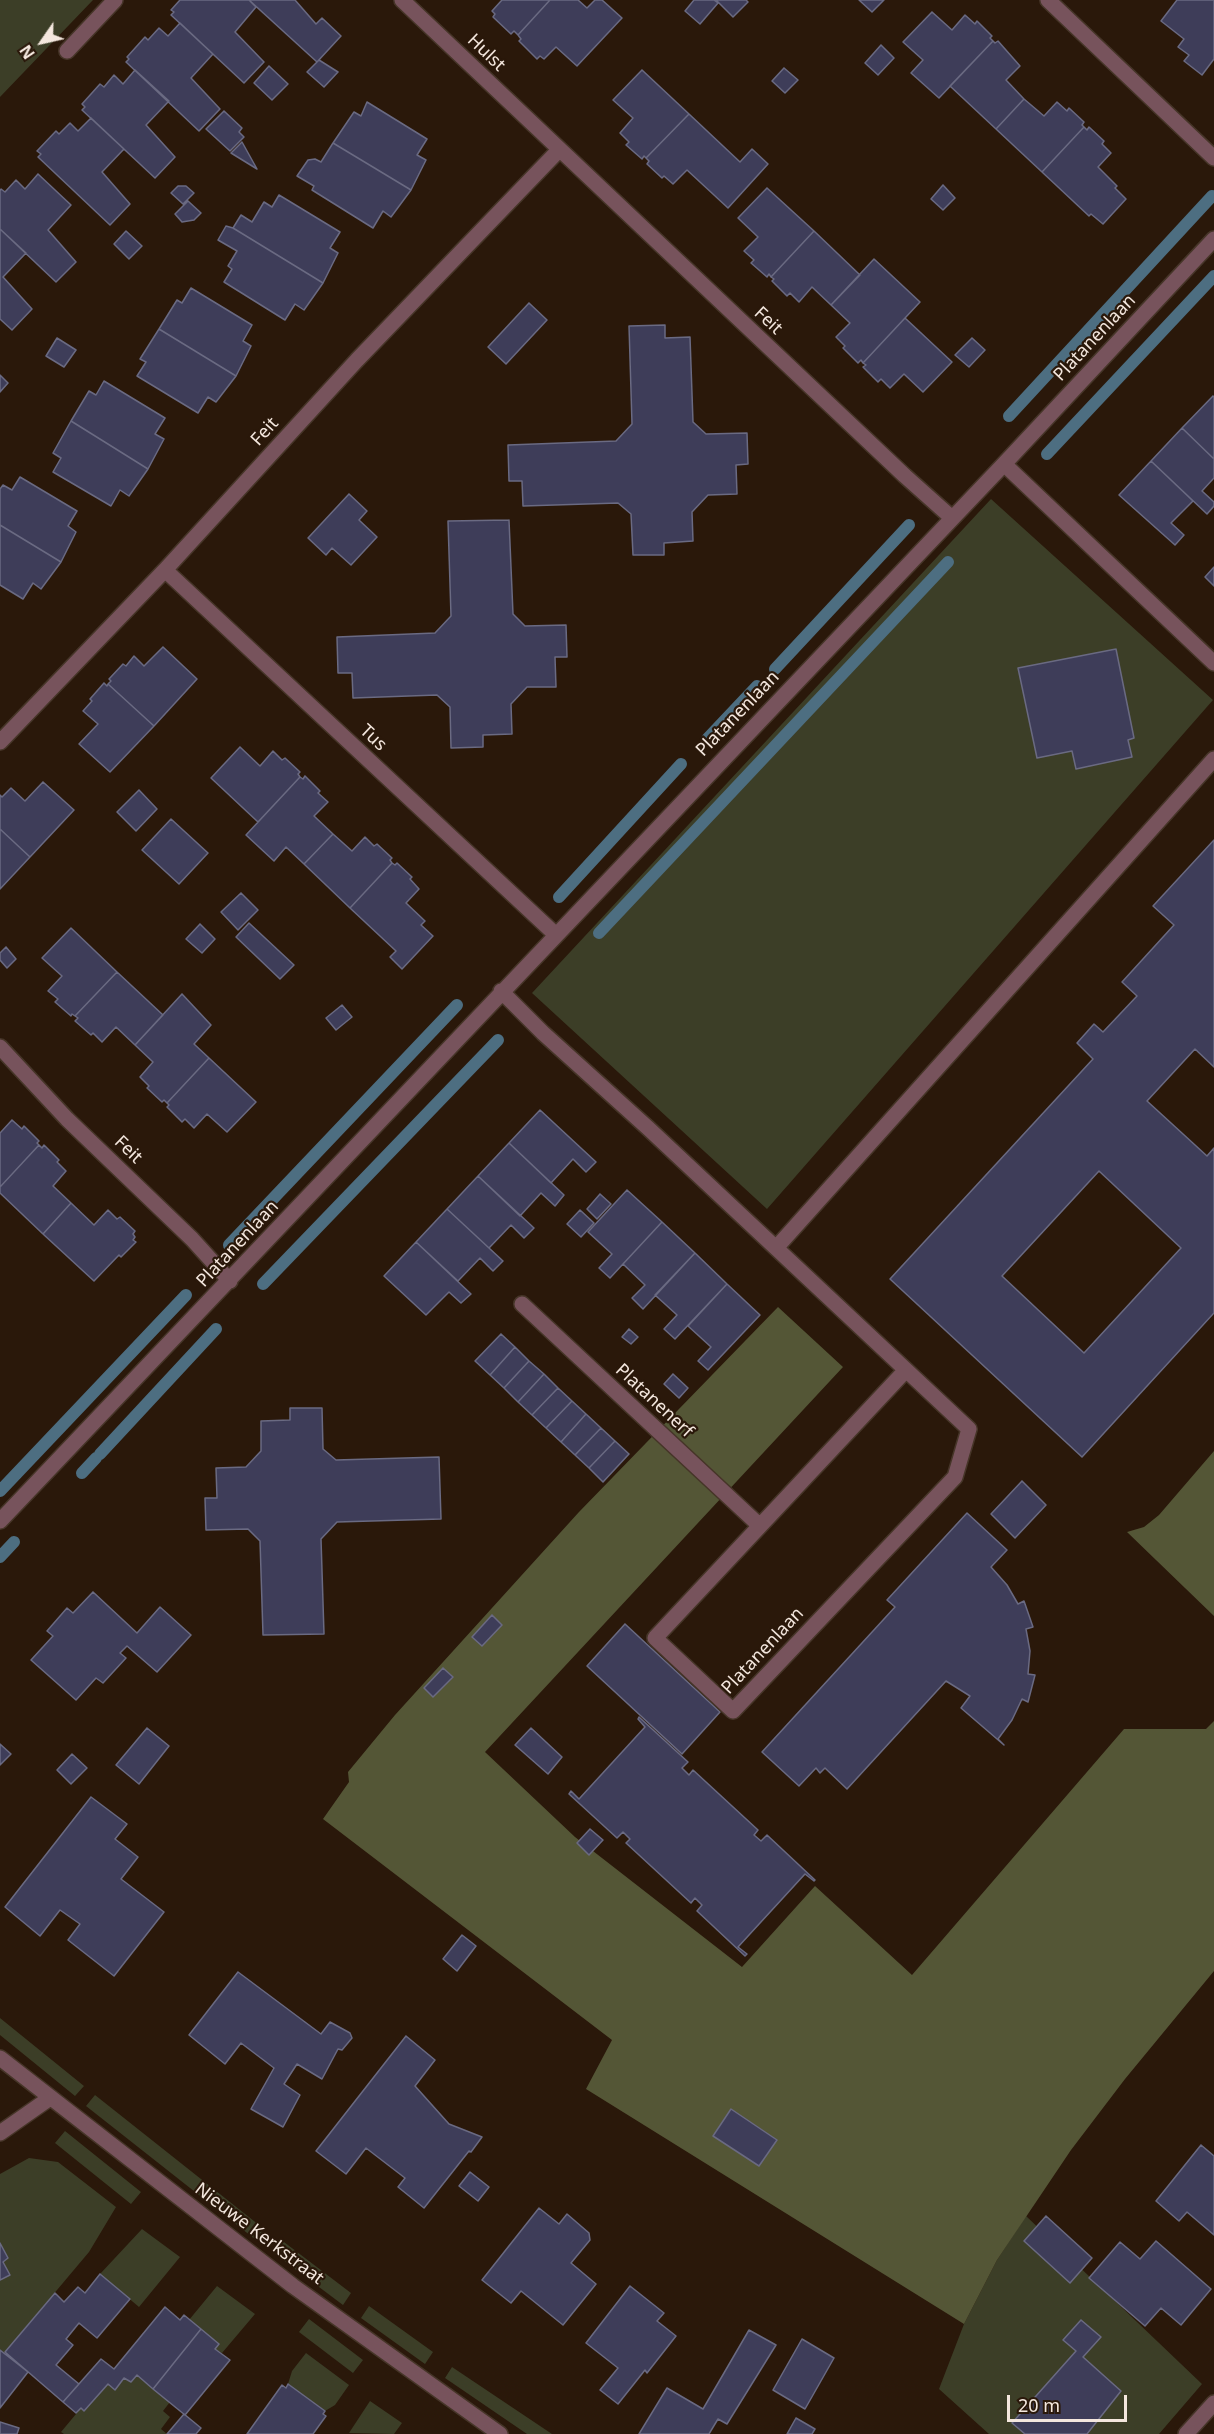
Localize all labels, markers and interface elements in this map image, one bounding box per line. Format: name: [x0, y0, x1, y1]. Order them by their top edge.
north arrow: [12, 12, 72, 72]
street label: Hulst: [463, 30, 509, 76]
text: N: [14, 41, 40, 64]
street label: Platanenlaan: [1049, 290, 1141, 386]
street label: Feit: [749, 303, 787, 339]
street label: Feit: [247, 413, 283, 451]
street label: Platanenlaan: [692, 667, 784, 761]
street label: Tus: [355, 720, 391, 756]
street label: Feit: [109, 1132, 147, 1168]
street label: Platanenlaan: [192, 1196, 284, 1292]
street label: Platanenerf: [611, 1360, 697, 1442]
street label: Platanenlaan: [717, 1603, 809, 1699]
street label: Nieuwe Kerkstraat: [190, 2178, 328, 2290]
scale bar: [1010, 2383, 1130, 2421]
text: 20 m: [1018, 2393, 1060, 2417]

